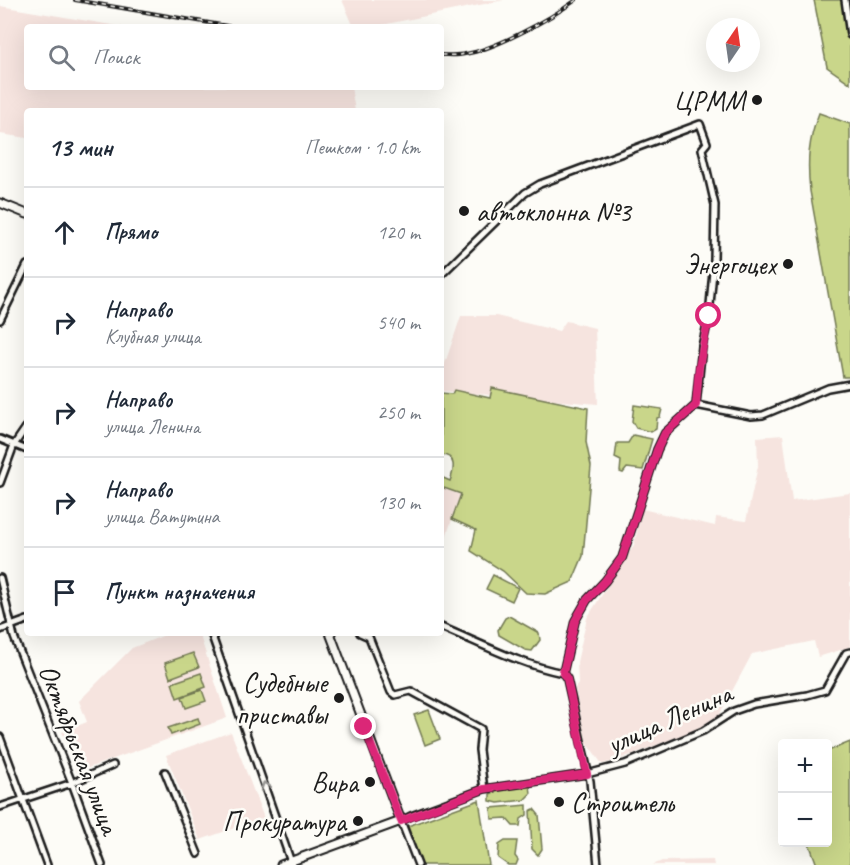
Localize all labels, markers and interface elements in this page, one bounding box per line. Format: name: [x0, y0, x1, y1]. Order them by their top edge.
north arrow: [706, 18, 760, 72]
search box: [24, 24, 444, 90]
icon: search: [45, 41, 78, 74]
text: Поиск: [93, 43, 139, 71]
place label: ЦРММ: [673, 83, 748, 118]
marker: ЦРММ: [750, 93, 764, 107]
text: 13 мин: [48, 131, 113, 164]
text: Пешком · 1.0 km: [305, 135, 420, 160]
place label: автоклонна №3: [476, 194, 633, 229]
marker: автоклонна №3: [457, 204, 471, 218]
icon: ahead: [48, 216, 81, 249]
text: Прямо: [105, 218, 157, 246]
text: 120 m: [377, 220, 420, 245]
place label: Энергоцех: [684, 247, 778, 282]
marker: Энергоцех: [781, 257, 795, 271]
text: Направо: [105, 296, 172, 324]
route start: [695, 302, 721, 328]
icon: right: [48, 306, 81, 339]
text: 540 m: [377, 310, 420, 335]
text: Клубная улица: [105, 324, 201, 349]
text: Направо: [105, 386, 172, 414]
icon: right: [48, 396, 81, 429]
text: 250 m: [377, 400, 420, 425]
text: улица Ленина: [105, 414, 200, 439]
text: Направо: [105, 476, 172, 504]
icon: right: [48, 486, 81, 519]
text: 130 m: [377, 490, 420, 515]
text: улица Ватутина: [105, 504, 219, 529]
icon: arrive: [48, 576, 81, 609]
text: Пункт назначения: [105, 578, 254, 606]
street label: Октябрьская улица: [31, 659, 129, 841]
place label: Судебные приставы: [236, 665, 329, 732]
street label: улица Ленина: [599, 674, 739, 762]
marker: Судебные приставы: [332, 691, 346, 705]
route end: [350, 713, 376, 739]
map controls: [778, 739, 832, 847]
button: +: [778, 739, 832, 793]
place label: Вира: [311, 765, 360, 800]
marker: Вира: [363, 775, 377, 789]
one-way arrow: [260, 781, 272, 792]
place label: Строитель: [571, 785, 676, 820]
button: −: [778, 793, 832, 847]
marker: Строитель: [552, 795, 566, 809]
place label: Прокуратура: [223, 804, 348, 839]
marker: Прокуратура: [351, 814, 365, 828]

